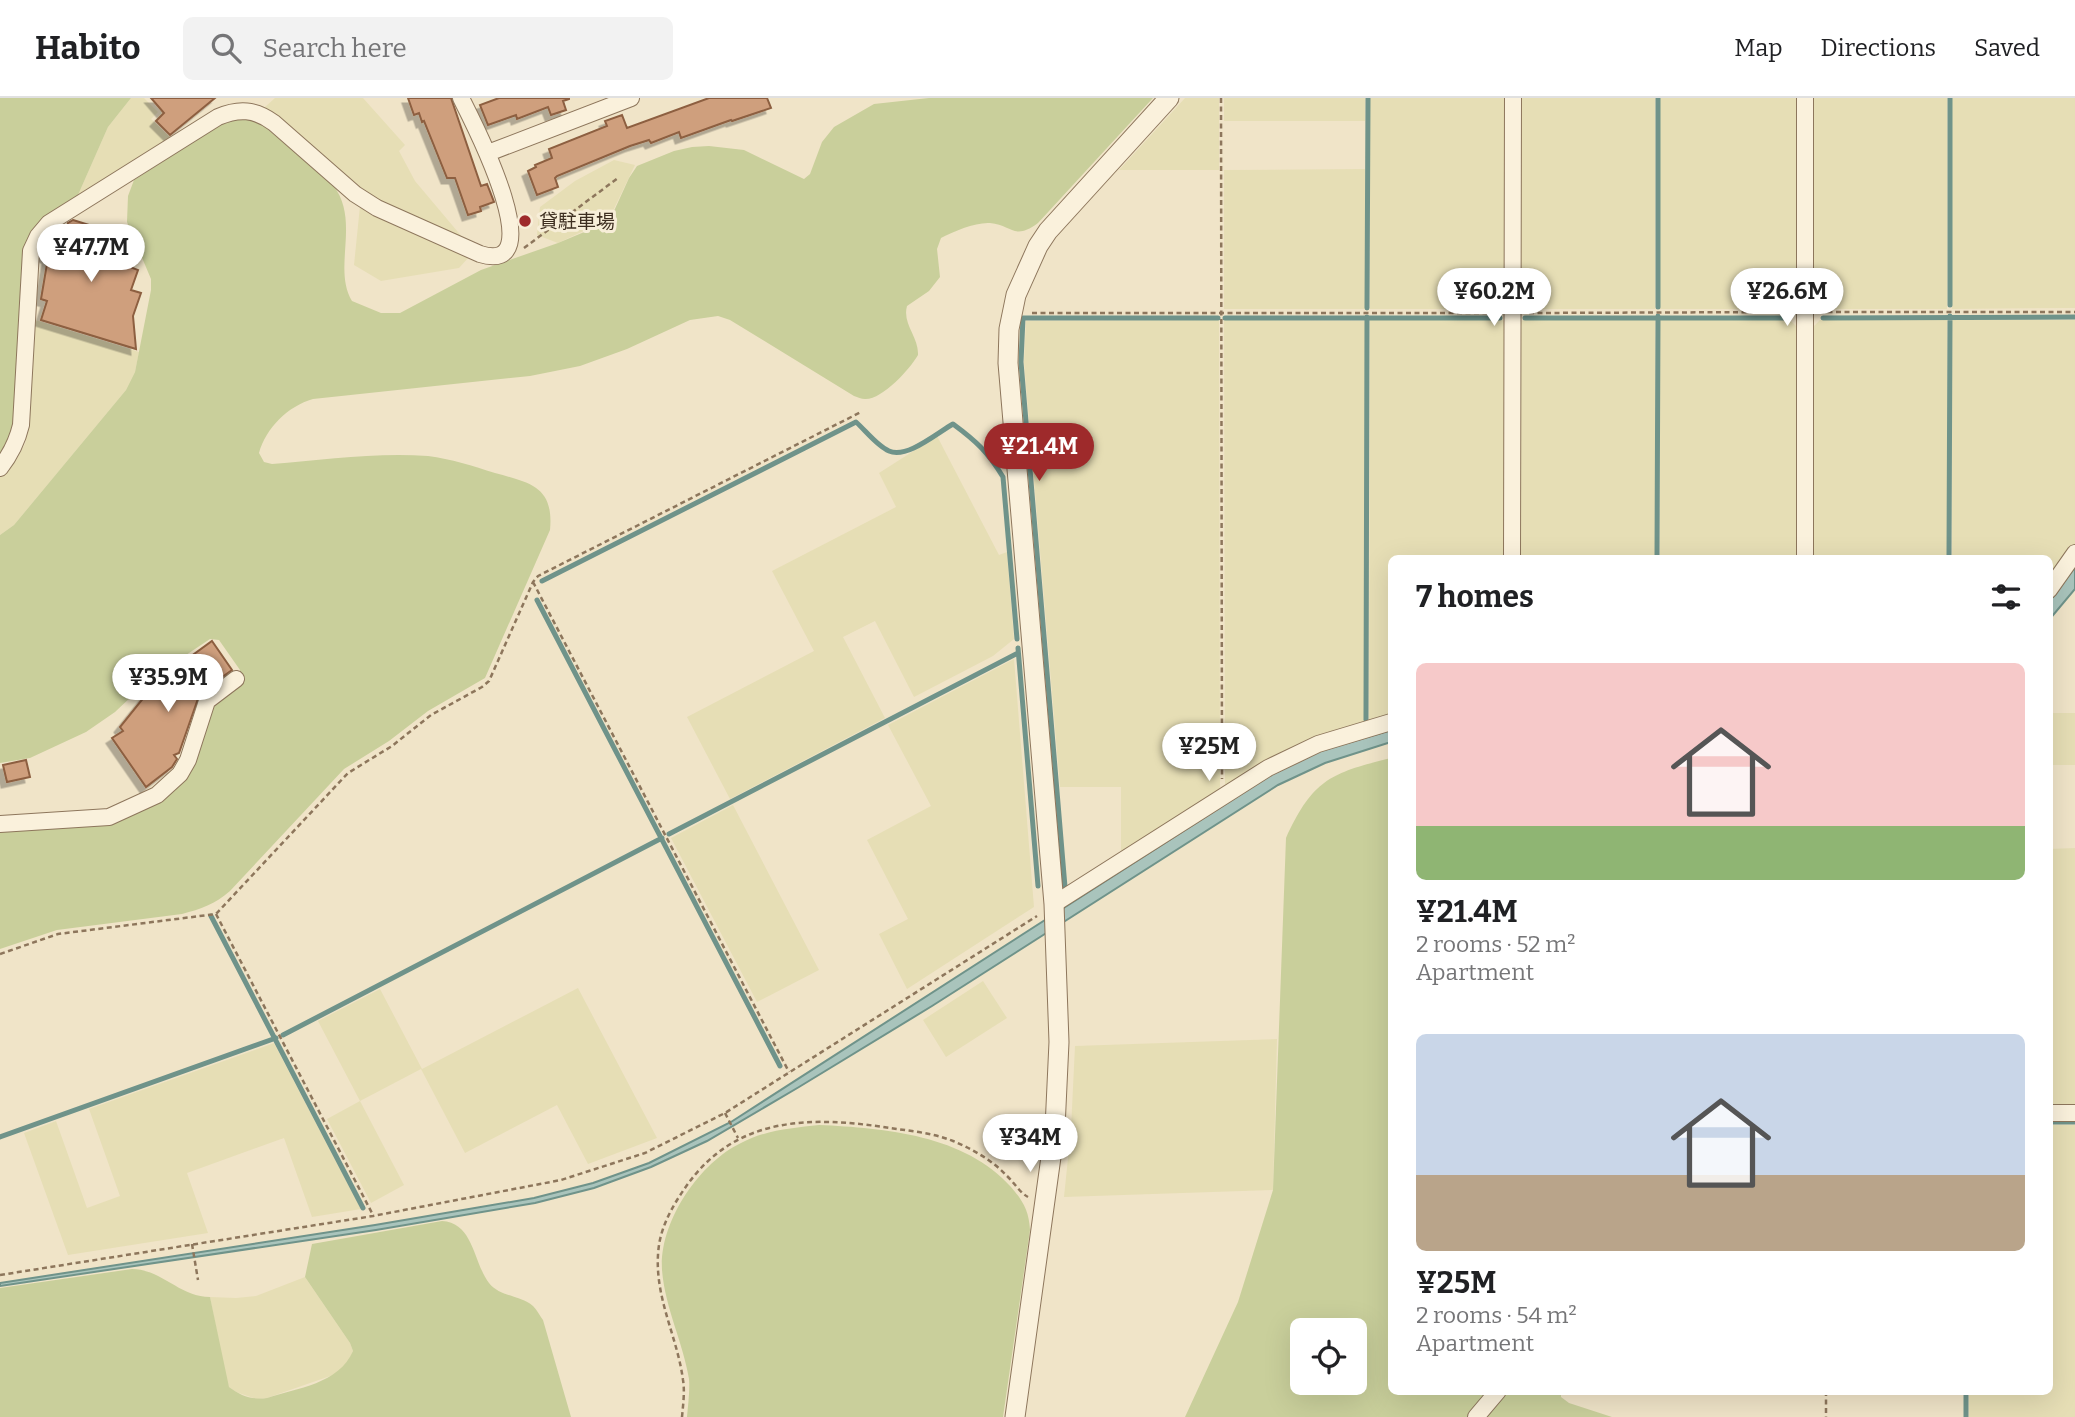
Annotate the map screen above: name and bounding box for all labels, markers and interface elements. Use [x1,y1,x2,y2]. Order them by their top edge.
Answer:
search box [183,17,673,80]
text: Habito [35,28,141,68]
icon: search [207,29,245,67]
text: Search here [263,33,407,64]
text: Map [1734,34,1783,62]
text: Directions [1821,34,1936,62]
text: Saved [1974,34,2040,62]
place label: 貸駐車場 [539,210,615,233]
marker: 貸駐車場 [517,213,533,229]
pin: ¥47.7M [34,225,148,284]
text: ¥47.7M [53,233,129,261]
pin: ¥60.2M [1437,268,1551,328]
pin: ¥26.6M [1730,268,1844,328]
text: ¥60.2M [1453,277,1535,305]
text: ¥26.6M [1746,277,1828,305]
pin: ¥21.4M [982,424,1096,483]
text: ¥21.4M [1000,432,1078,460]
icon: filters [1987,578,2025,616]
text: 7 homes [1416,579,1534,615]
pin: ¥35.9M [111,654,225,714]
text: ¥35.9M [128,663,208,691]
icon: home [1658,709,1784,835]
pin: ¥25M [1168,724,1250,783]
text: ¥25M [1178,732,1240,760]
text: ¥21.4M [1416,894,1518,930]
text: 2 rooms · 52 m² [1416,930,1575,958]
text: Apartment [1416,958,1534,986]
icon: home [1658,1080,1784,1206]
pin: ¥34M [989,1114,1071,1174]
text: ¥34M [999,1123,1061,1151]
text: ¥25M [1416,1265,1496,1301]
text: 2 rooms · 54 m² [1416,1301,1577,1329]
map controls [1290,1318,1367,1395]
button: locate [1290,1318,1367,1395]
text: Apartment [1416,1329,1534,1357]

